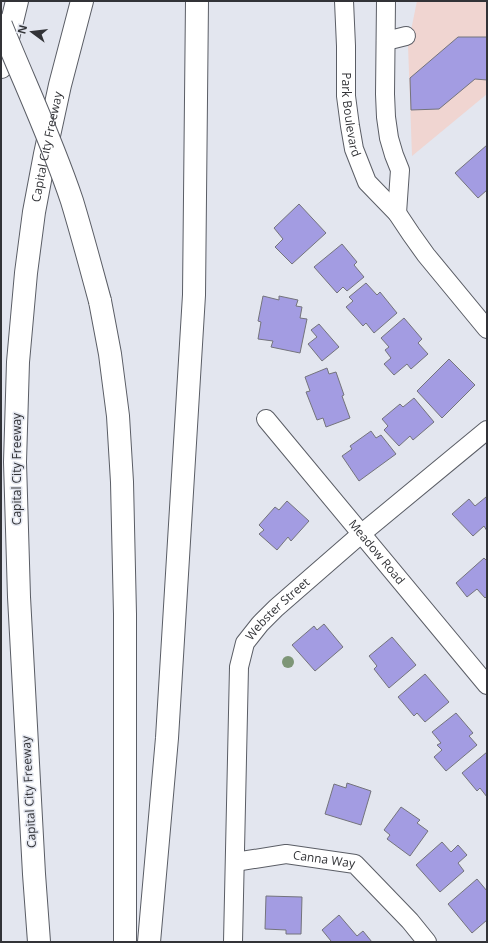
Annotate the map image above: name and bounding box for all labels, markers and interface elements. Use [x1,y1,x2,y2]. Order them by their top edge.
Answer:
north arrow [12,12,52,52]
text: N [13,23,30,36]
street label: Park Boulevard [338,72,365,159]
street label: Capital City Freeway [27,89,67,203]
street label: Capital City Freeway [8,412,25,525]
street label: Meadow Road [345,516,409,588]
street label: Webster Street [241,574,313,644]
street label: Capital City Freeway [17,735,40,849]
street label: Canna Way [292,846,357,872]

